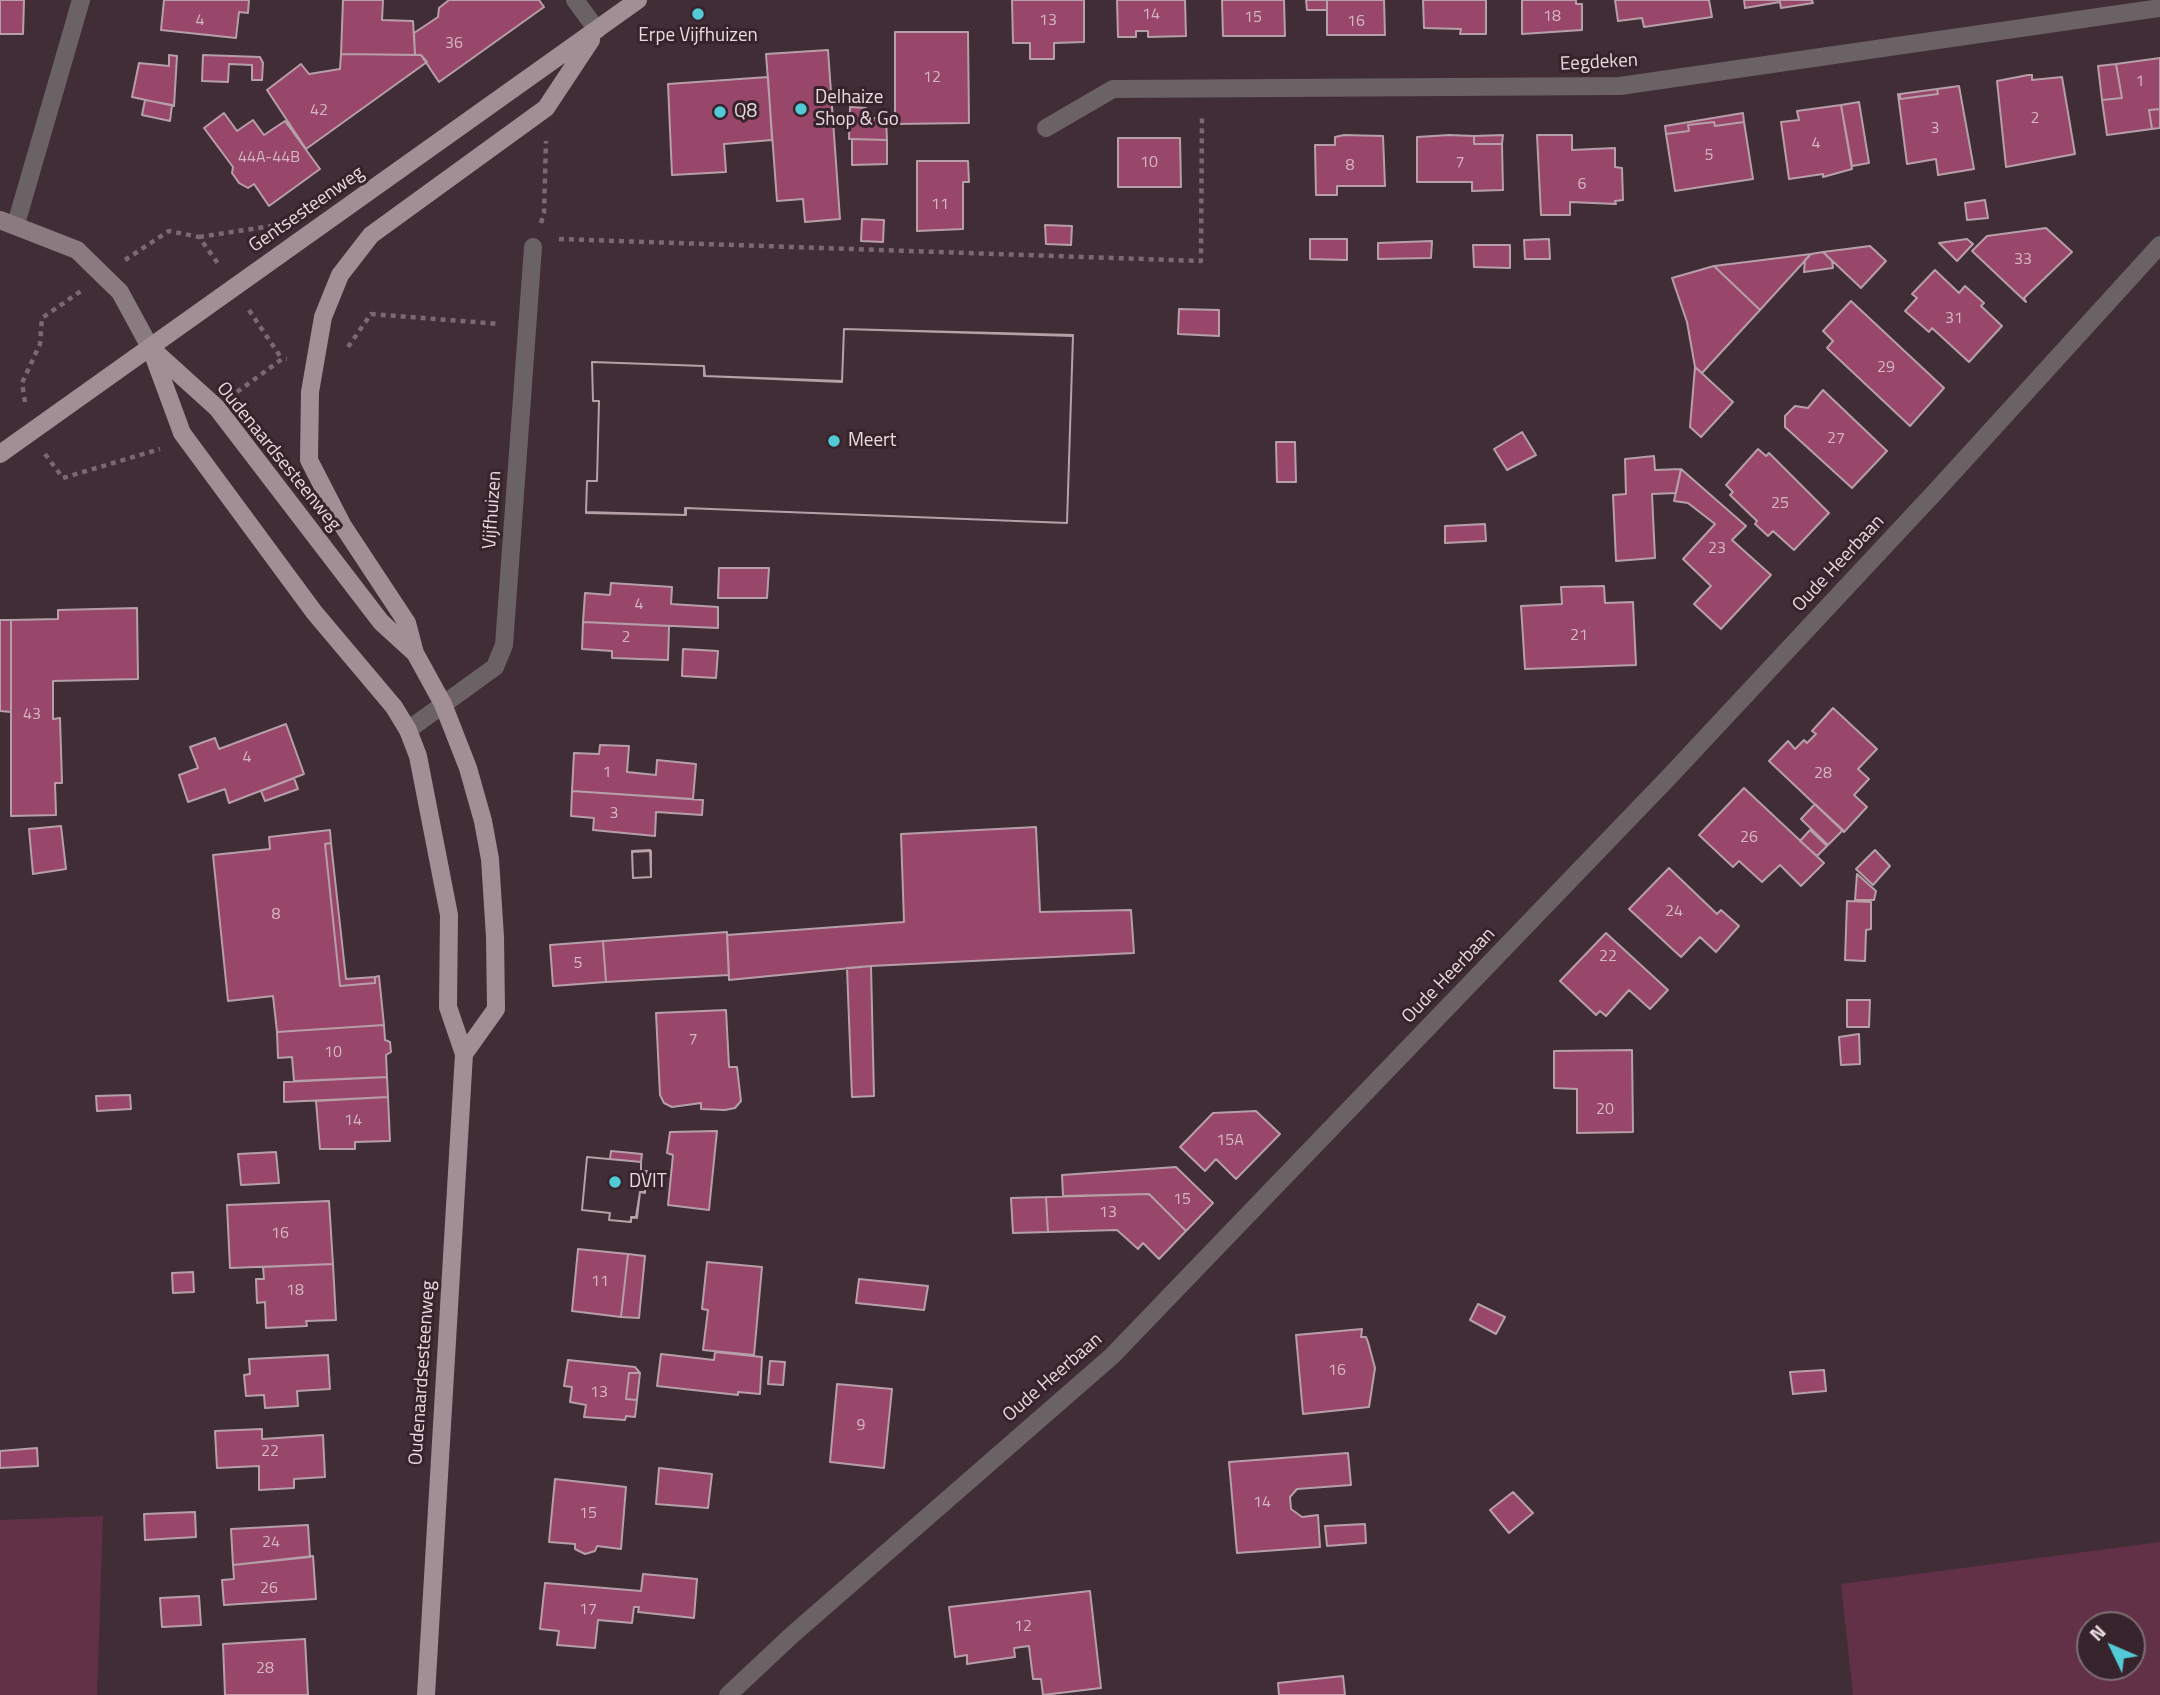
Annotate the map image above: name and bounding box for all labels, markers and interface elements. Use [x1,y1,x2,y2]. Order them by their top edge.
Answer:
house number: 14 [1142,5,1160,25]
marker: Erpe Vijfhuizen [690,6,706,22]
house number: 18 [1543,7,1561,27]
house number: 15 [1244,8,1262,28]
house number: 4 [196,11,204,31]
house number: 13 [1039,11,1057,31]
house number: 16 [1347,12,1365,32]
place label: Erpe Vijfhuizen [638,25,758,47]
house number: 36 [445,34,463,54]
street label: Eegdeken [1559,50,1639,76]
house number: 12 [923,68,941,88]
house number: 1 [2136,72,2144,92]
place label: Delhaize Shop & Go [815,87,899,131]
house number: 42 [310,101,328,121]
place label: Q8 [734,101,757,123]
marker: Delhaize Shop & Go [793,101,809,117]
marker: Q8 [712,104,728,120]
house number: 2 [2031,109,2039,129]
house number: 3 [1931,119,1939,139]
house number: 4 [1812,134,1820,154]
house number: 5 [1705,146,1713,166]
house number: 44A-44B [238,148,300,168]
house number: 10 [1140,153,1158,173]
house number: 7 [1456,153,1464,173]
house number: 8 [1346,156,1354,176]
street label: Gentsesteenweg [245,162,369,258]
house number: 6 [1578,175,1586,195]
house number: 11 [931,195,949,215]
house number: 33 [2014,250,2032,270]
house number: 31 [1945,309,1963,329]
house number: 29 [1877,358,1895,378]
street label: Oudenaardsesteenweg [211,378,345,536]
house number: 27 [1827,429,1845,449]
place label: Meert [848,430,896,452]
marker: Meert [826,433,842,449]
street label: Vijfhuizen [479,470,507,550]
house number: 25 [1771,494,1789,514]
street label: Oude Heerbaan [1788,511,1890,617]
house number: 23 [1708,539,1726,559]
house number: 4 [635,595,643,615]
house number: 21 [1570,626,1588,646]
house number: 2 [622,628,630,648]
house number: 43 [23,705,41,725]
house number: 4 [243,748,251,768]
house number: 1 [603,763,611,783]
house number: 28 [1814,764,1832,784]
house number: 3 [610,804,618,824]
house number: 26 [1740,828,1758,848]
house number: 24 [1665,902,1683,922]
house number: 8 [272,905,280,925]
street label: Oude Heerbaan [1398,923,1500,1029]
house number: 22 [1599,947,1617,967]
house number: 5 [574,954,582,974]
house number: 7 [689,1030,697,1050]
house number: 10 [324,1043,342,1063]
house number: 20 [1596,1100,1614,1120]
house number: 14 [344,1111,362,1131]
house number: 15A [1216,1131,1244,1151]
place label: DVIT [629,1171,667,1193]
marker: DVIT [607,1174,623,1190]
house number: 15 [1173,1190,1191,1210]
house number: 13 [1099,1203,1117,1223]
house number: 16 [271,1224,289,1244]
house number: 11 [591,1272,609,1292]
street label: Oudenaardsesteenweg [405,1280,441,1466]
house number: 18 [286,1281,304,1301]
street label: Oude Heerbaan [999,1329,1107,1427]
house number: 16 [1328,1361,1346,1381]
house number: 13 [590,1383,608,1403]
house number: 9 [857,1416,865,1436]
house number: 22 [261,1442,279,1462]
house number: 14 [1253,1493,1271,1513]
house number: 15 [579,1504,597,1524]
house number: 24 [262,1533,280,1553]
house number: 26 [260,1579,278,1599]
house number: 17 [579,1600,597,1620]
north arrow [2076,1611,2146,1681]
house number: 12 [1014,1617,1032,1637]
text: N [2082,1618,2112,1647]
house number: 28 [256,1659,274,1679]

